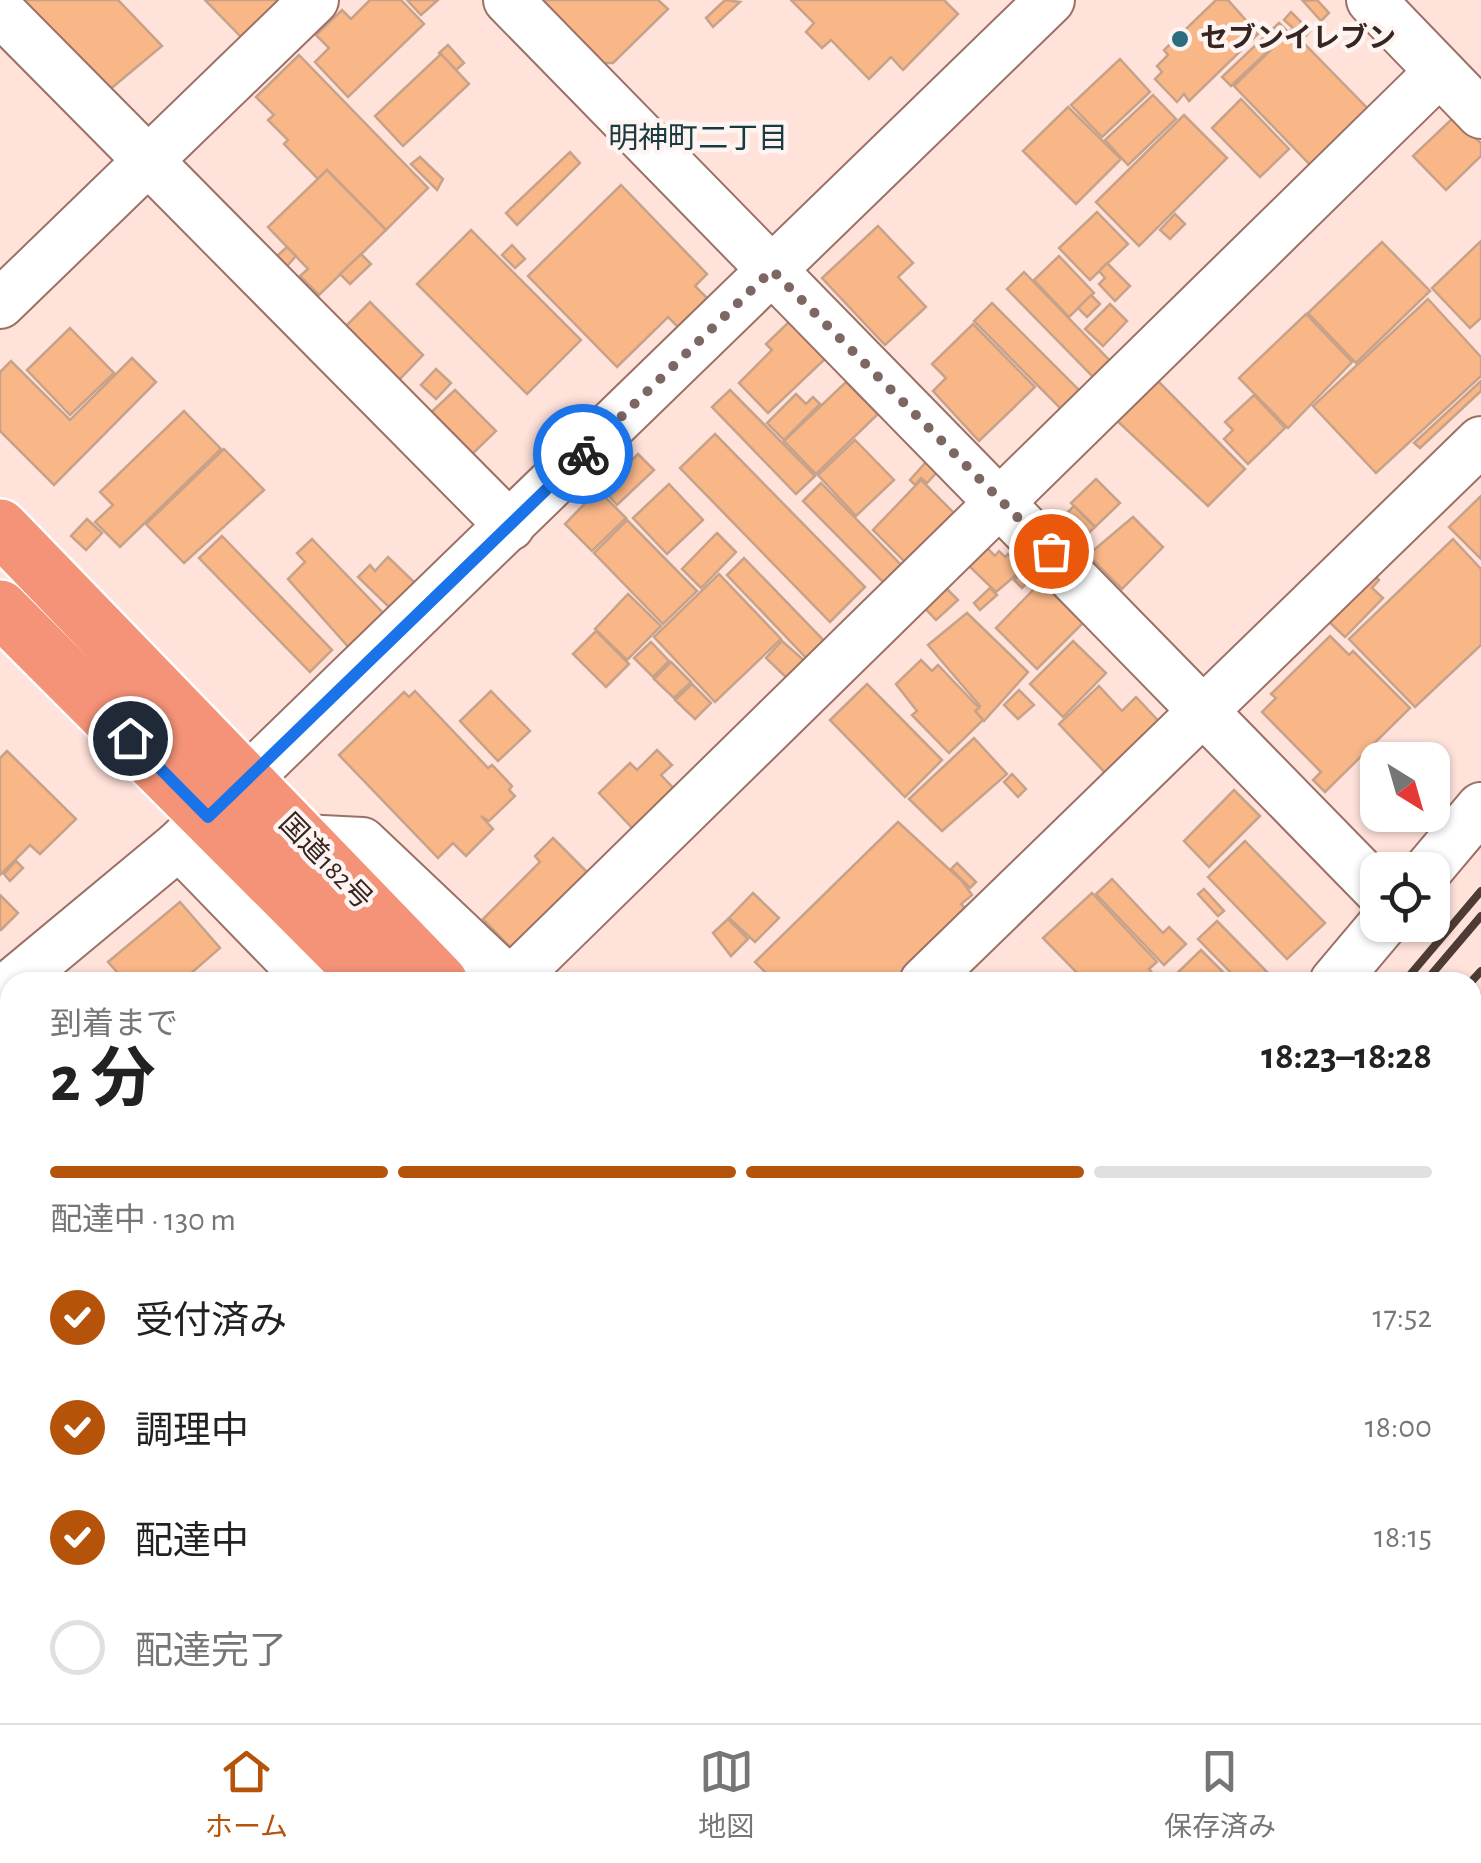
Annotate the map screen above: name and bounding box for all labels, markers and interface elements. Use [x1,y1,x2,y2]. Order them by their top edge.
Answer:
place label: セブンイレブン [1200,22,1396,53]
marker: セブンイレブン [1169,28,1191,50]
district label: 明神町二丁目 [608,122,788,154]
courier [533,404,633,504]
icon: bike [556,427,611,482]
pin [1009,509,1094,594]
icon: bag [1024,524,1079,579]
pin [88,696,173,781]
icon: home [103,711,158,766]
north arrow [1360,742,1450,832]
map controls [1360,742,1450,942]
street label: 国道182号 [273,808,378,915]
button: locate [1360,852,1450,942]
text: 到着まで [50,1008,178,1040]
text: 18:23–18:28 [1261,1038,1432,1076]
text: 2 分 [50,1048,155,1113]
text: 配達中 · 130 m [50,1204,236,1236]
icon: check [50,1290,105,1345]
text: 17:52 [1372,1301,1432,1333]
text: 受付済み [135,1303,287,1341]
icon: check [50,1400,105,1455]
text: 18:00 [1365,1411,1432,1443]
text: 調理中 [135,1413,249,1451]
icon: check [50,1510,105,1565]
text: 18:15 [1374,1521,1432,1553]
text: 配達中 [135,1523,249,1561]
text: 配達完了 [135,1633,287,1671]
tab: ホーム [205,1744,288,1845]
tab: 地図 [698,1744,754,1845]
tab: 保存済み [1164,1744,1276,1845]

